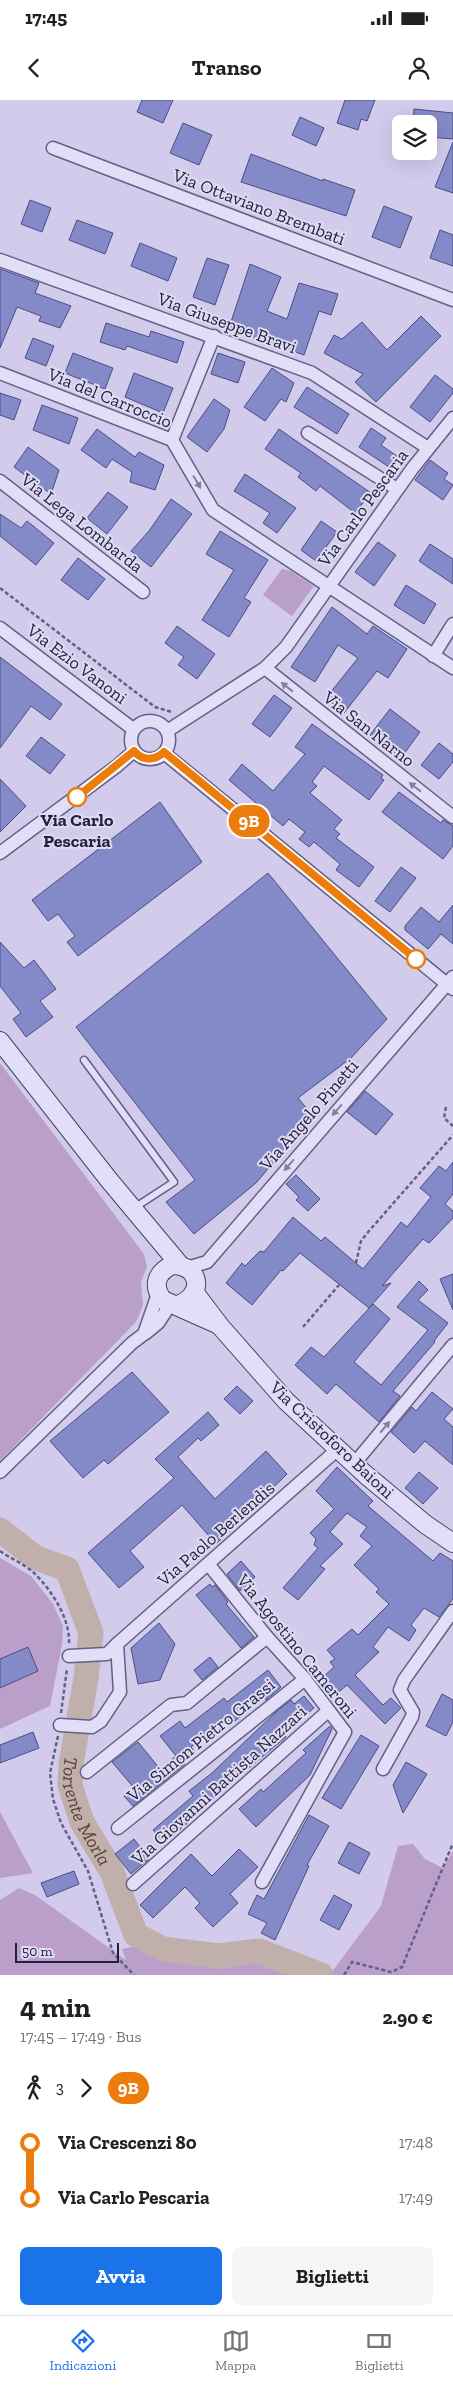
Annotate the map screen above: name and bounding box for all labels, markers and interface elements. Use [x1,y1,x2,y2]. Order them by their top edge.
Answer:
text: 17:45 [25,6,67,29]
icon: back [20,54,48,82]
text: Transo [192,54,261,81]
icon: person [405,54,433,82]
map controls [392,115,437,160]
button: layers [392,115,437,160]
street label: Via Ottaviano Brembati [169,164,348,250]
street label: Via Giuseppe Bravi [154,287,300,358]
street label: Via del Carroccio [44,363,175,433]
street label: Via Carlo Pescaria [312,445,413,572]
street label: Via Lega Lombarda [16,468,148,578]
one-way arrow [192,475,201,488]
street label: Via Ezio Vanoni [22,619,132,709]
one-way arrow [281,681,294,692]
street label: Via San Narno [318,686,419,772]
one-way arrow [409,781,422,792]
marker: Via Carlo Pescaria [67,787,87,807]
line badge: 9B [226,805,272,837]
place label: Via Carlo Pescaria [41,809,114,852]
text: 9B [239,810,259,832]
unlabelled marker [406,949,426,969]
street label: Via Angelo Pinetti [254,1055,363,1176]
one-way arrow [331,1103,342,1116]
one-way arrow [283,1159,294,1172]
street label: Via Cristoforo Baioni [264,1376,399,1503]
one-way arrow [379,1421,391,1433]
street label: Via Paolo Berlendis [152,1477,279,1592]
street label: Via Agostino Cameroni [232,1569,362,1722]
street label: Via Simon Pietro Grassi [122,1674,279,1807]
street label: Via Giovanni Battista Nazzari [126,1701,311,1870]
water label: Torrente Morla [58,1755,116,1870]
scale bar [15,1940,119,1963]
text: 50 m [22,1943,53,1960]
text: 4 min [20,1991,91,2024]
text: 2.90 € [383,2006,433,2029]
text: 17:45 – 17:49 · Bus [20,2027,142,2046]
icon: walk [20,2074,48,2102]
icon: forward [72,2074,100,2102]
text: 9B [118,2077,139,2099]
text: 3 [56,2078,64,2097]
text: Via Crescenzi 80 [58,2131,197,2154]
text: 17:48 [399,2133,433,2152]
text: Via Carlo Pescaria [58,2186,210,2209]
text: 17:49 [399,2188,433,2207]
button: Avvia [20,2247,222,2305]
button: Biglietti [232,2247,433,2305]
tab: Indicazioni [49,2327,116,2374]
tab: Mappa [215,2327,256,2374]
tab: Biglietti [355,2327,404,2374]

